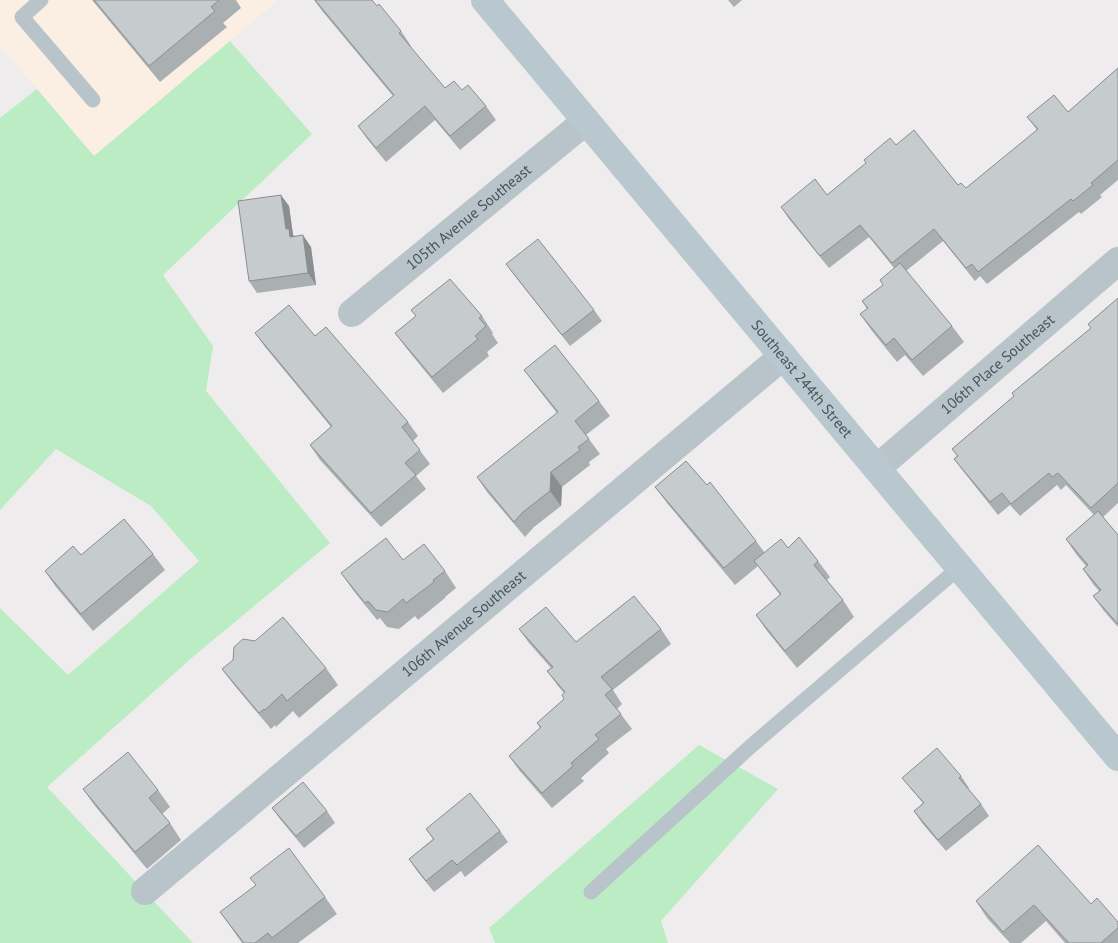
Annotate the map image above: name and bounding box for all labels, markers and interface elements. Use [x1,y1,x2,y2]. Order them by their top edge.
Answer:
street label: 105th Avenue Southeast [402,160,535,274]
street label: 106th Place Southeast [936,310,1058,418]
street label: Southeast 244th Street [747,316,857,442]
street label: 106th Avenue Southeast [397,566,529,681]

